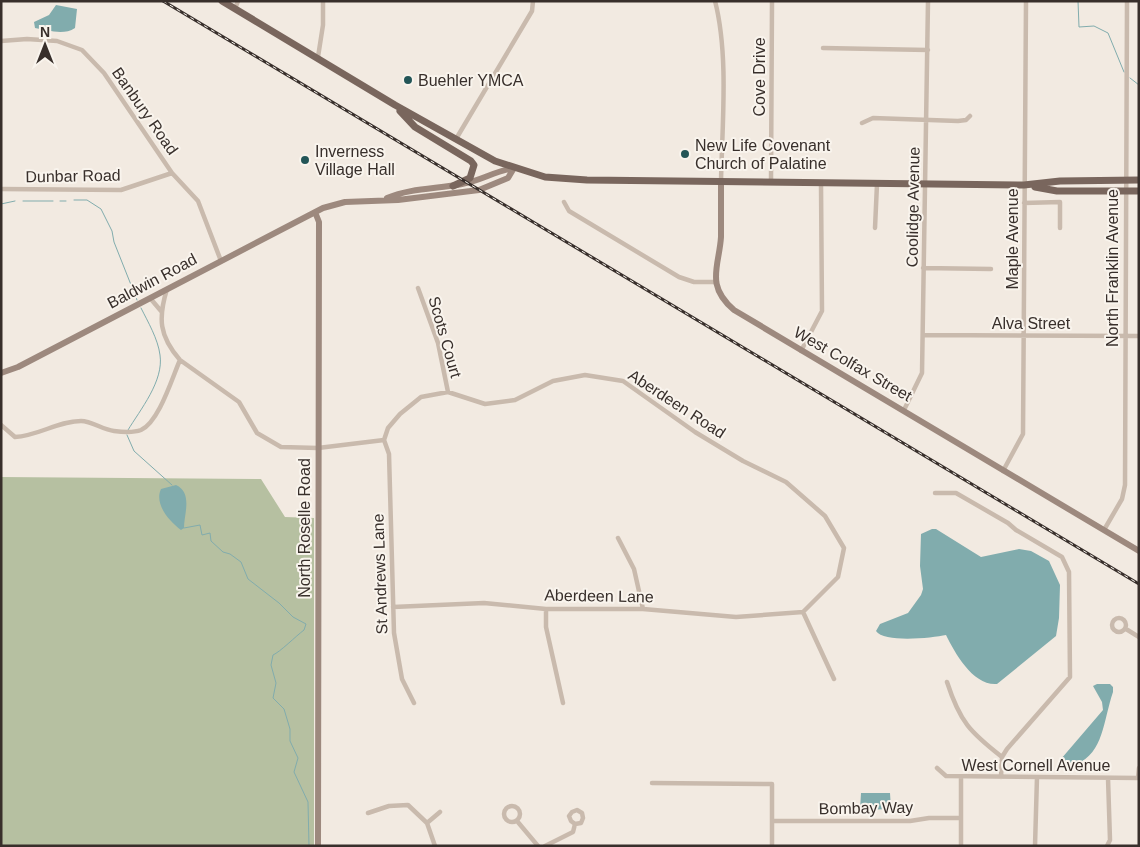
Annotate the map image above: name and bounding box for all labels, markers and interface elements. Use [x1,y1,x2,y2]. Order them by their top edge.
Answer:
north arrow [20,20,70,70]
text: N [40,24,50,40]
street label: Cove Drive [751,37,768,117]
street label: Banbury Road [109,64,181,158]
place label: Buehler YMCA [418,72,524,89]
marker: Buehler YMCA [402,74,414,86]
place label: New Life Covenant Church of Palatine [695,137,831,172]
place label: Inverness Village Hall [315,143,395,178]
street label: Coolidge Avenue [903,146,923,267]
marker: New Life Covenant Church of Palatine [679,148,691,160]
marker: Inverness Village Hall [299,154,311,166]
street label: Dunbar Road [25,167,121,185]
street label: Maple Avenue [1004,188,1021,290]
street label: North Franklin Avenue [1104,189,1121,347]
street label: Baldwin Road [104,250,200,312]
street label: Scots Court [425,294,465,380]
street label: Alva Street [992,315,1071,332]
street label: West Colfax Street [791,323,915,405]
street label: Aberdeen Road [625,366,729,442]
street label: North Roselle Road [296,458,313,598]
street label: St Andrews Lane [369,513,391,635]
street label: Aberdeen Lane [544,587,654,605]
street label: West Cornell Avenue [962,757,1111,774]
street label: Bombay Way [819,799,913,817]

